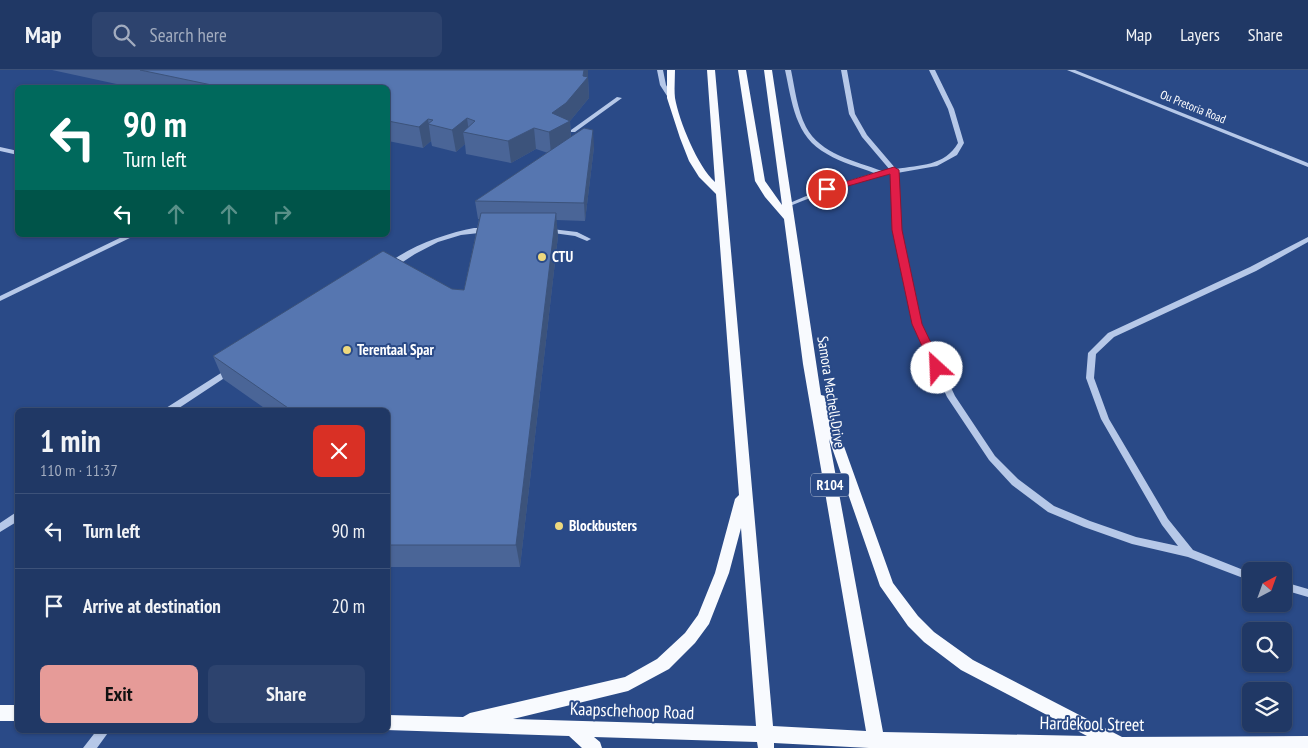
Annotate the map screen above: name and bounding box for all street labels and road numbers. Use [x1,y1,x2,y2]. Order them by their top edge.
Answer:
street label: Ou Pretoria Road [1158,87,1228,127]
street label: Samora Machell Drive [813,335,850,449]
road number: R104 [811,474,849,496]
street label: Kaapschehoop Road [569,697,695,724]
street label: Hardekool Street [1039,711,1145,736]

